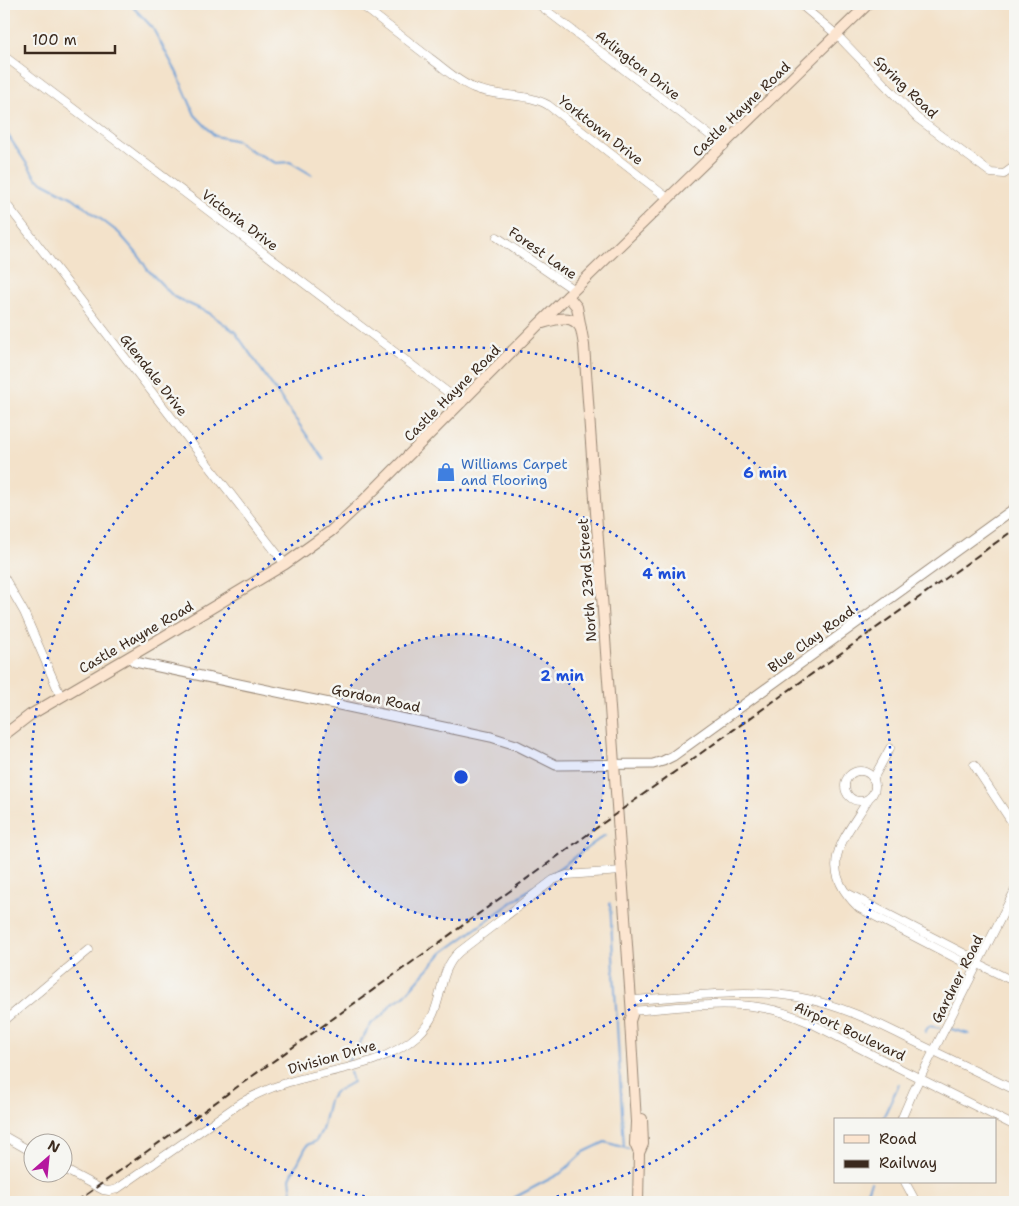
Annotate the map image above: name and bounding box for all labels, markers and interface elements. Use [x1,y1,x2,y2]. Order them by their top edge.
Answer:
scale bar [25,22,115,54]
street label: Arlington Drive [592,26,684,104]
text: 100 m [32,30,77,50]
street label: Spring Road [870,52,942,122]
street label: Castle Hayne Road [688,57,794,160]
street label: Yorktown Drive [555,91,647,169]
street label: Victoria Drive [198,185,282,255]
street label: Forest Lane [505,223,581,283]
street label: Glendale Drive [116,330,192,420]
street label: Castle Hayne Road [400,341,504,445]
place label: Williams Carpet and Flooring [461,455,568,489]
shop icon: Williams Carpet and Flooring [435,461,457,483]
text: 6 min [743,463,787,483]
street label: North 23rd Street [574,518,600,642]
text: 4 min [642,564,686,584]
street label: Castle Hayne Road [75,597,197,677]
street label: Blue Clay Road [764,602,858,676]
text: 2 min [540,666,584,686]
street label: Gordon Road [330,680,422,716]
centre of rings [452,768,470,786]
street label: Gardner Road [927,932,987,1026]
street label: Airport Boulevard [792,997,909,1065]
street label: Division Drive [286,1036,378,1078]
legend [834,1118,996,1184]
text: Road [879,1129,917,1149]
north arrow [22,1134,72,1184]
text: N [45,1136,63,1157]
text: Railway [879,1153,937,1173]

